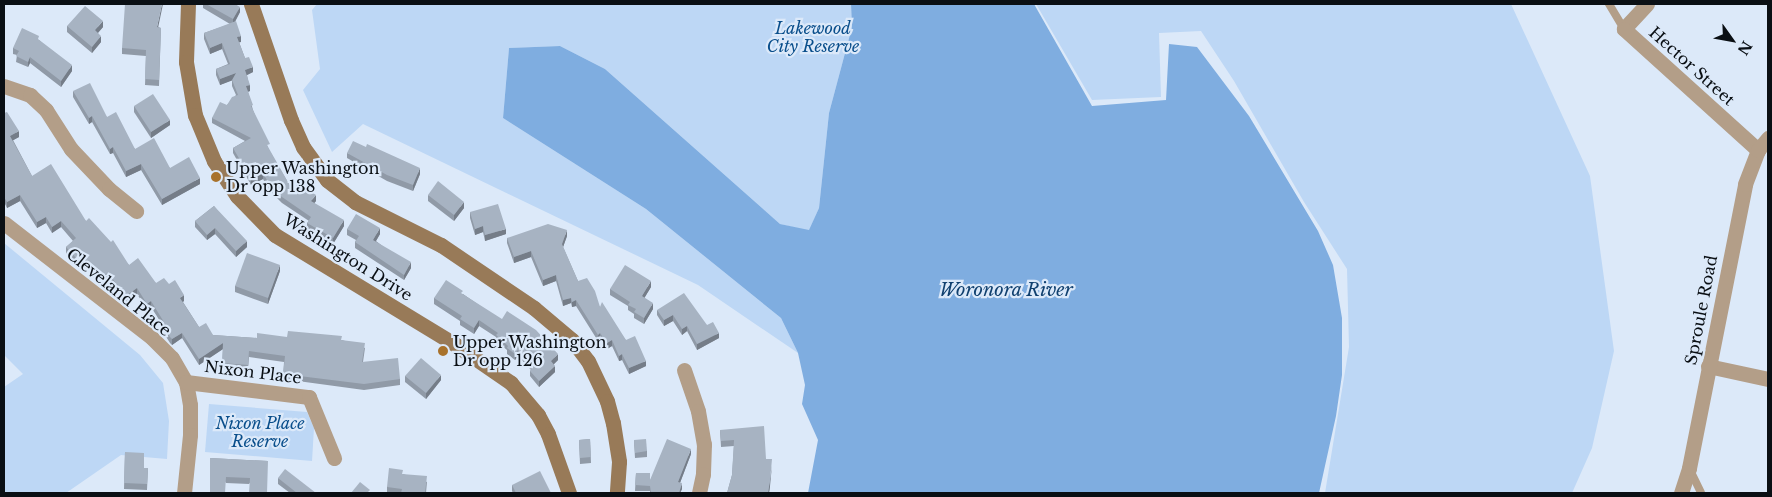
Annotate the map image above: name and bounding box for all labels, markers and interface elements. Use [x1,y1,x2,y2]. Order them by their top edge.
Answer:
north arrow [1707,15,1757,65]
park label: Lakewood City Reserve [767,18,859,56]
street label: Hector Street [1645,22,1739,110]
text: N [1734,38,1756,58]
place label: Upper Washington Dr opp 138 [226,158,381,196]
marker: Upper Washington Dr opp 138 [210,171,222,183]
street label: Washington Drive [280,210,416,304]
street label: Cleveland Place [63,244,175,340]
street label: Sproule Road [1681,254,1721,366]
water label: Woronora River [939,279,1073,301]
place label: Upper Washington Dr opp 126 [453,332,608,370]
marker: Upper Washington Dr opp 126 [437,345,449,357]
street label: Nixon Place [203,357,303,387]
park label: Nixon Place Reserve [215,413,305,451]

